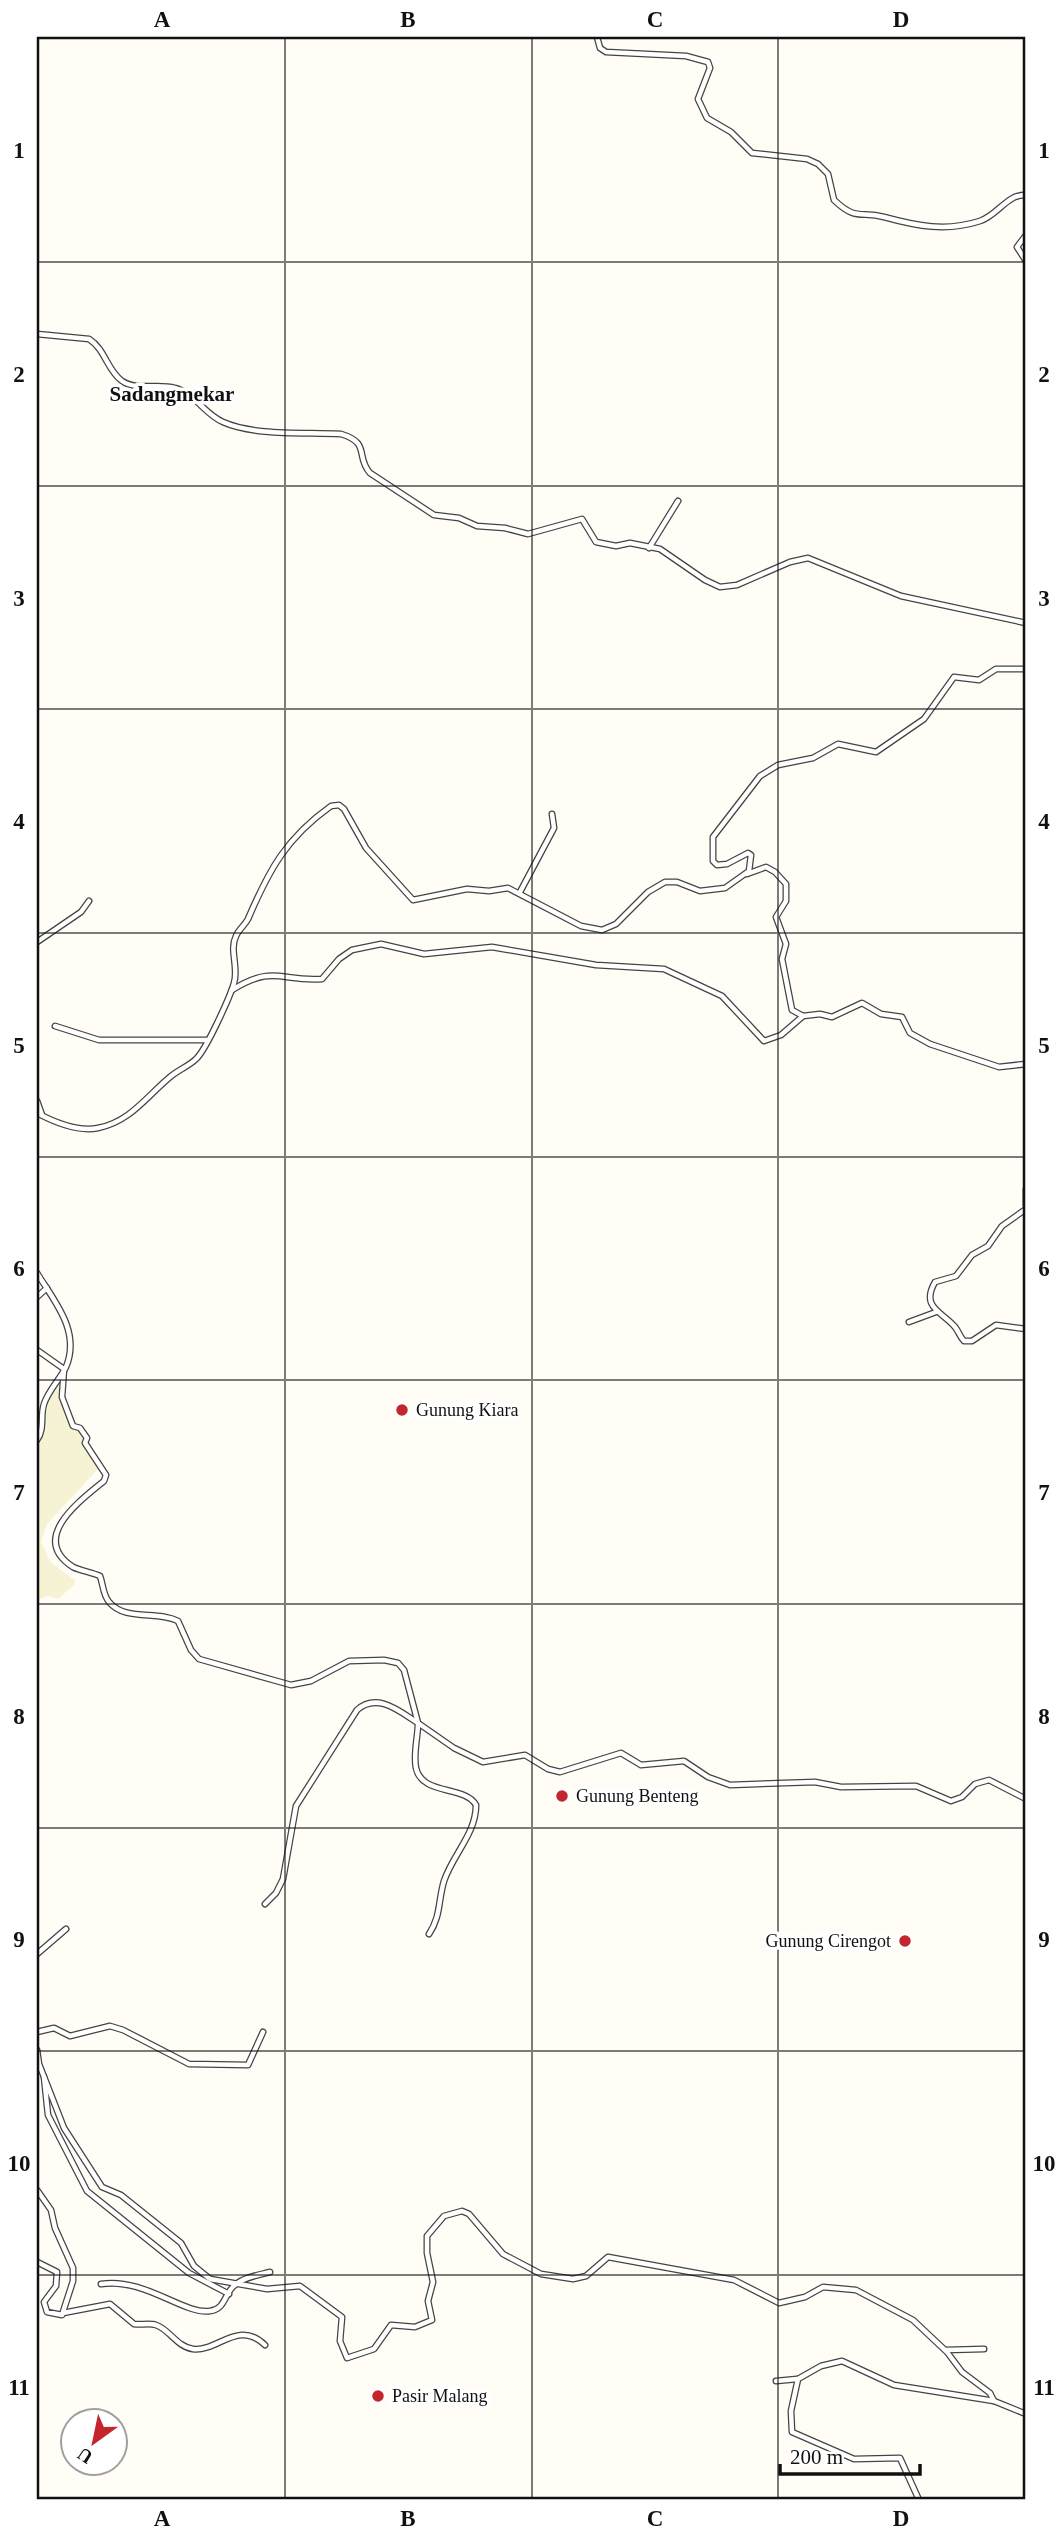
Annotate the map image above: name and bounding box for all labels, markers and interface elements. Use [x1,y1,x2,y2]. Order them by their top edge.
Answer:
text: A [154,7,171,32]
text: B [400,7,416,32]
text: C [647,7,663,32]
text: D [893,7,909,32]
text: 1 [13,138,25,163]
text: 1 [1038,138,1050,163]
text: 2 [13,362,25,387]
text: 2 [1038,362,1050,387]
district label: Sadangmekar [110,382,234,406]
text: 3 [13,586,25,611]
text: 3 [1038,586,1050,611]
text: 4 [13,809,25,834]
text: 4 [1038,809,1050,834]
text: 5 [13,1033,25,1058]
text: 5 [1038,1033,1050,1058]
text: 6 [13,1256,25,1281]
text: 6 [1038,1256,1050,1281]
place label: Gunung Kiara [416,1400,518,1420]
marker: Gunung Kiara [394,1402,410,1418]
text: 7 [13,1480,25,1505]
text: 7 [1038,1480,1050,1505]
text: 8 [13,1704,25,1729]
text: 8 [1038,1704,1050,1729]
place label: Gunung Benteng [576,1786,698,1806]
marker: Gunung Benteng [554,1788,570,1804]
text: 9 [13,1927,25,1952]
text: 9 [1038,1927,1050,1952]
place label: Gunung Cirengot [766,1931,891,1951]
marker: Gunung Cirengot [897,1933,913,1949]
text: 10 [8,2151,31,2176]
text: 10 [1033,2151,1056,2176]
text: 11 [8,2375,30,2400]
text: 11 [1033,2375,1055,2400]
place label: Pasir Malang [392,2386,487,2406]
marker: Pasir Malang [370,2388,386,2404]
north arrow [60,2408,130,2478]
scale bar [780,2432,920,2476]
text: U [73,2443,96,2468]
text: 200 m [790,2445,843,2469]
text: A [154,2506,171,2531]
text: B [400,2506,416,2531]
text: C [647,2506,663,2531]
text: D [893,2506,909,2531]

